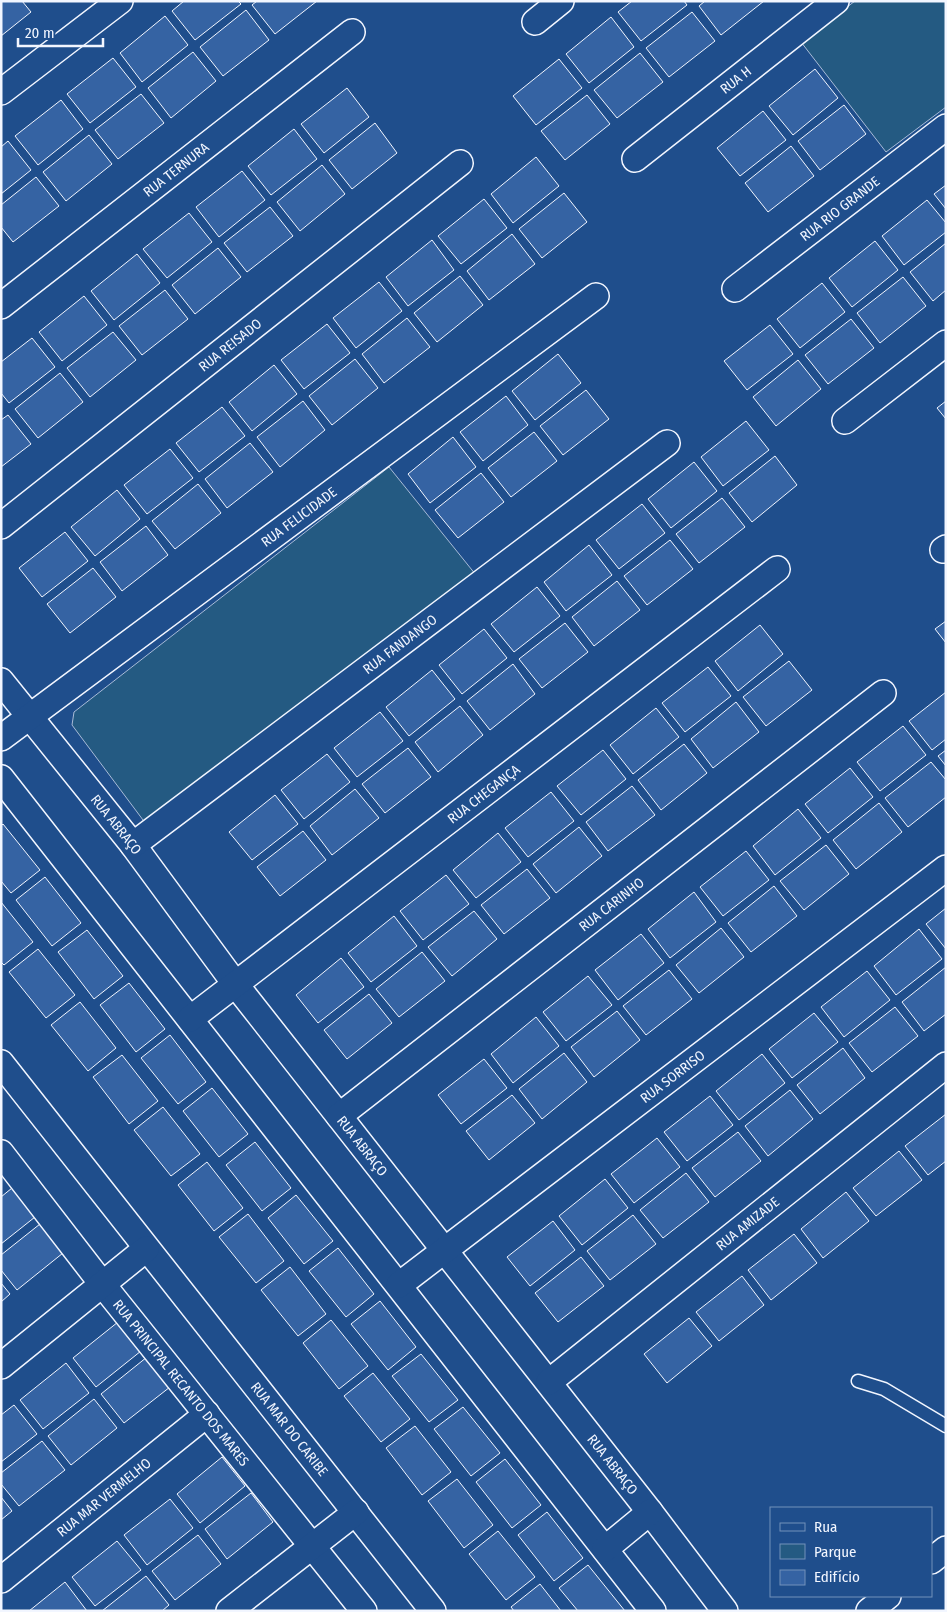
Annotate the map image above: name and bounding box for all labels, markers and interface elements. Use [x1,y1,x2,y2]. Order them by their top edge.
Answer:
scale bar [18,15,102,47]
text: 20 m [25,24,55,42]
street label: RUA H [717,62,755,97]
street label: RUA TERNURA [140,138,213,200]
street label: RUA RIO GRANDE [796,172,883,245]
street label: RUA REISADO [195,315,265,375]
street label: RUA FELICIDADE [258,483,340,550]
street label: RUA FANDANGO [359,611,440,677]
street label: RUA CHEGANÇA [444,760,524,827]
street label: RUA ABRAÇO [87,791,146,858]
street label: RUA CARINHO [575,873,647,935]
street label: RUA SORRISO [637,1046,708,1106]
street label: RUA ABRAÇO [334,1112,391,1180]
street label: RUA AMIZADE [712,1193,783,1254]
street label: RUA PRINCIPAL RECANTO DOS MARES [110,1296,253,1469]
street label: RUA MAR DO CARIBE [247,1379,332,1480]
street label: RUA ABRAÇO [584,1431,642,1498]
street label: RUA MAR VERMELHO [53,1454,154,1540]
legend [770,1507,932,1597]
text: Rua [814,1518,837,1536]
text: Parque [814,1543,857,1561]
text: Edifício [814,1568,860,1586]

